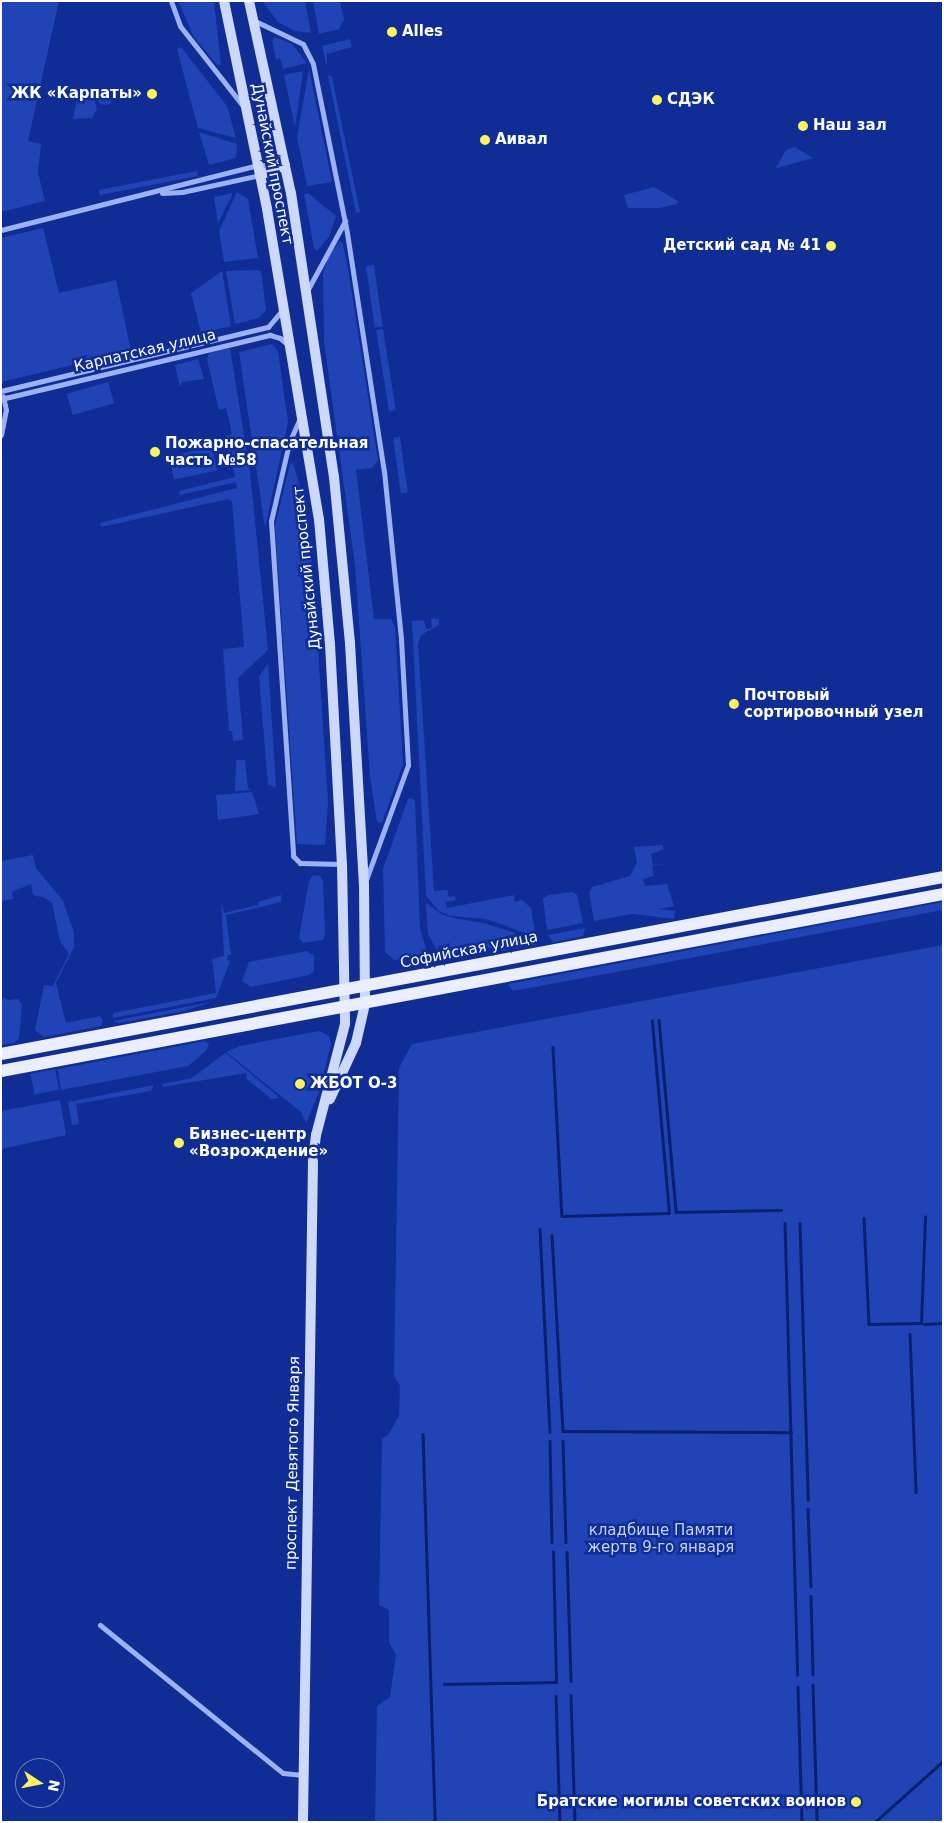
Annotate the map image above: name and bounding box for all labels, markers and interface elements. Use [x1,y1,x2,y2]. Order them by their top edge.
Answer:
place label: Alles [402,23,443,41]
marker: Alles [386,26,398,38]
street label: Дунайский проспект [247,82,297,246]
place label: ЖК «Карпаты» [11,85,142,103]
marker: ЖК «Карпаты» [146,88,158,100]
place label: СДЭК [667,91,715,109]
marker: СДЭК [651,94,663,106]
place label: Наш зал [813,117,887,135]
marker: Наш зал [797,120,809,132]
place label: Аивал [495,131,548,149]
marker: Аивал [479,134,491,146]
place label: Детский сад № 41 [663,237,821,255]
marker: Детский сад № 41 [825,240,837,252]
street label: Карпатская улица [72,326,218,376]
place label: Пожарно-спасательная часть №58 [165,434,368,469]
marker: Пожарно-спасательная часть №58 [149,446,161,458]
street label: Дунайский проспект [289,485,325,651]
place label: Почтовый сортировочный узел [744,686,924,721]
marker: Почтовый сортировочный узел [728,698,740,710]
street label: Софийская улица [399,928,539,972]
place label: ЖБОТ О-3 [310,1075,397,1093]
marker: ЖБОТ О-3 [294,1078,306,1090]
place label: Бизнес-центр «Возрождение» [189,1125,328,1160]
marker: Бизнес-центр «Возрождение» [173,1137,185,1149]
street label: проспект Девятого Января [282,1356,304,1570]
park label: кладбище Памяти жертв 9-го января [588,1521,734,1556]
north arrow [15,1758,65,1808]
text: N [45,1778,63,1793]
place label: Братские могилы советских воинов [537,1793,846,1811]
marker: Братские могилы советских воинов [850,1796,862,1808]

